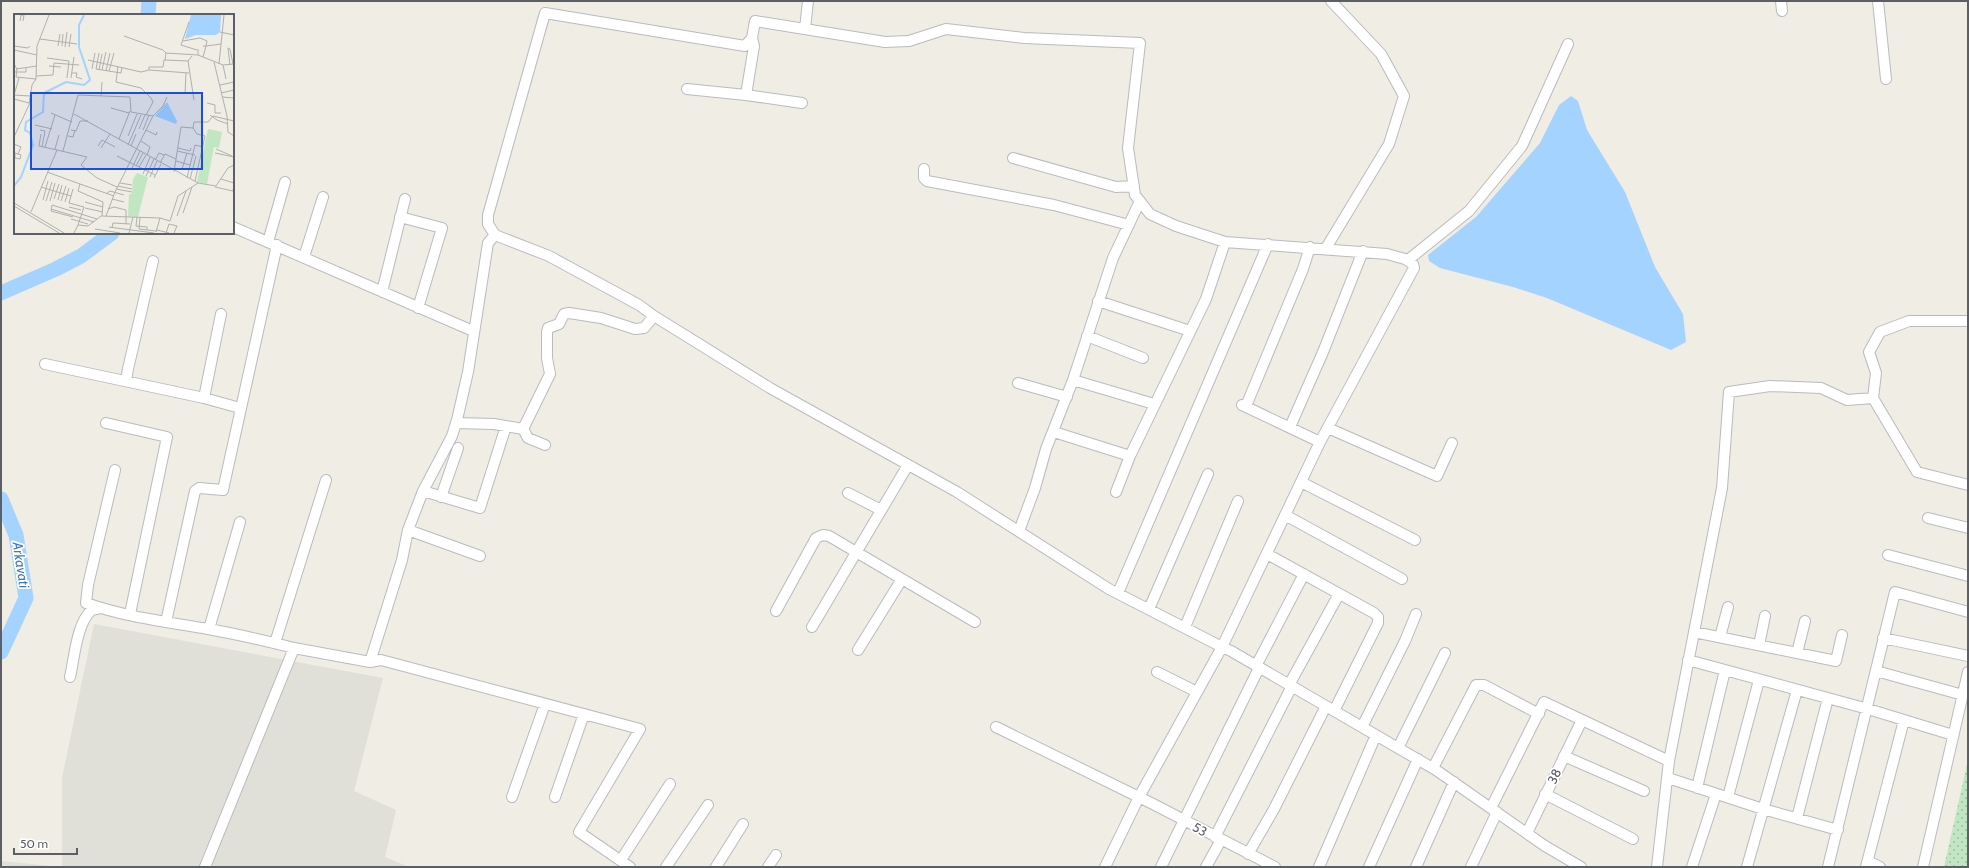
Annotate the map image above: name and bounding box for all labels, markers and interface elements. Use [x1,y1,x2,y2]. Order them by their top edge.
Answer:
inset map [14,14,234,234]
water label: Arkavati [8,540,34,590]
street label: 38 [1544,766,1565,786]
street label: 53 [1190,819,1210,839]
scale bar [14,830,77,856]
text: 50 m [20,836,48,851]

